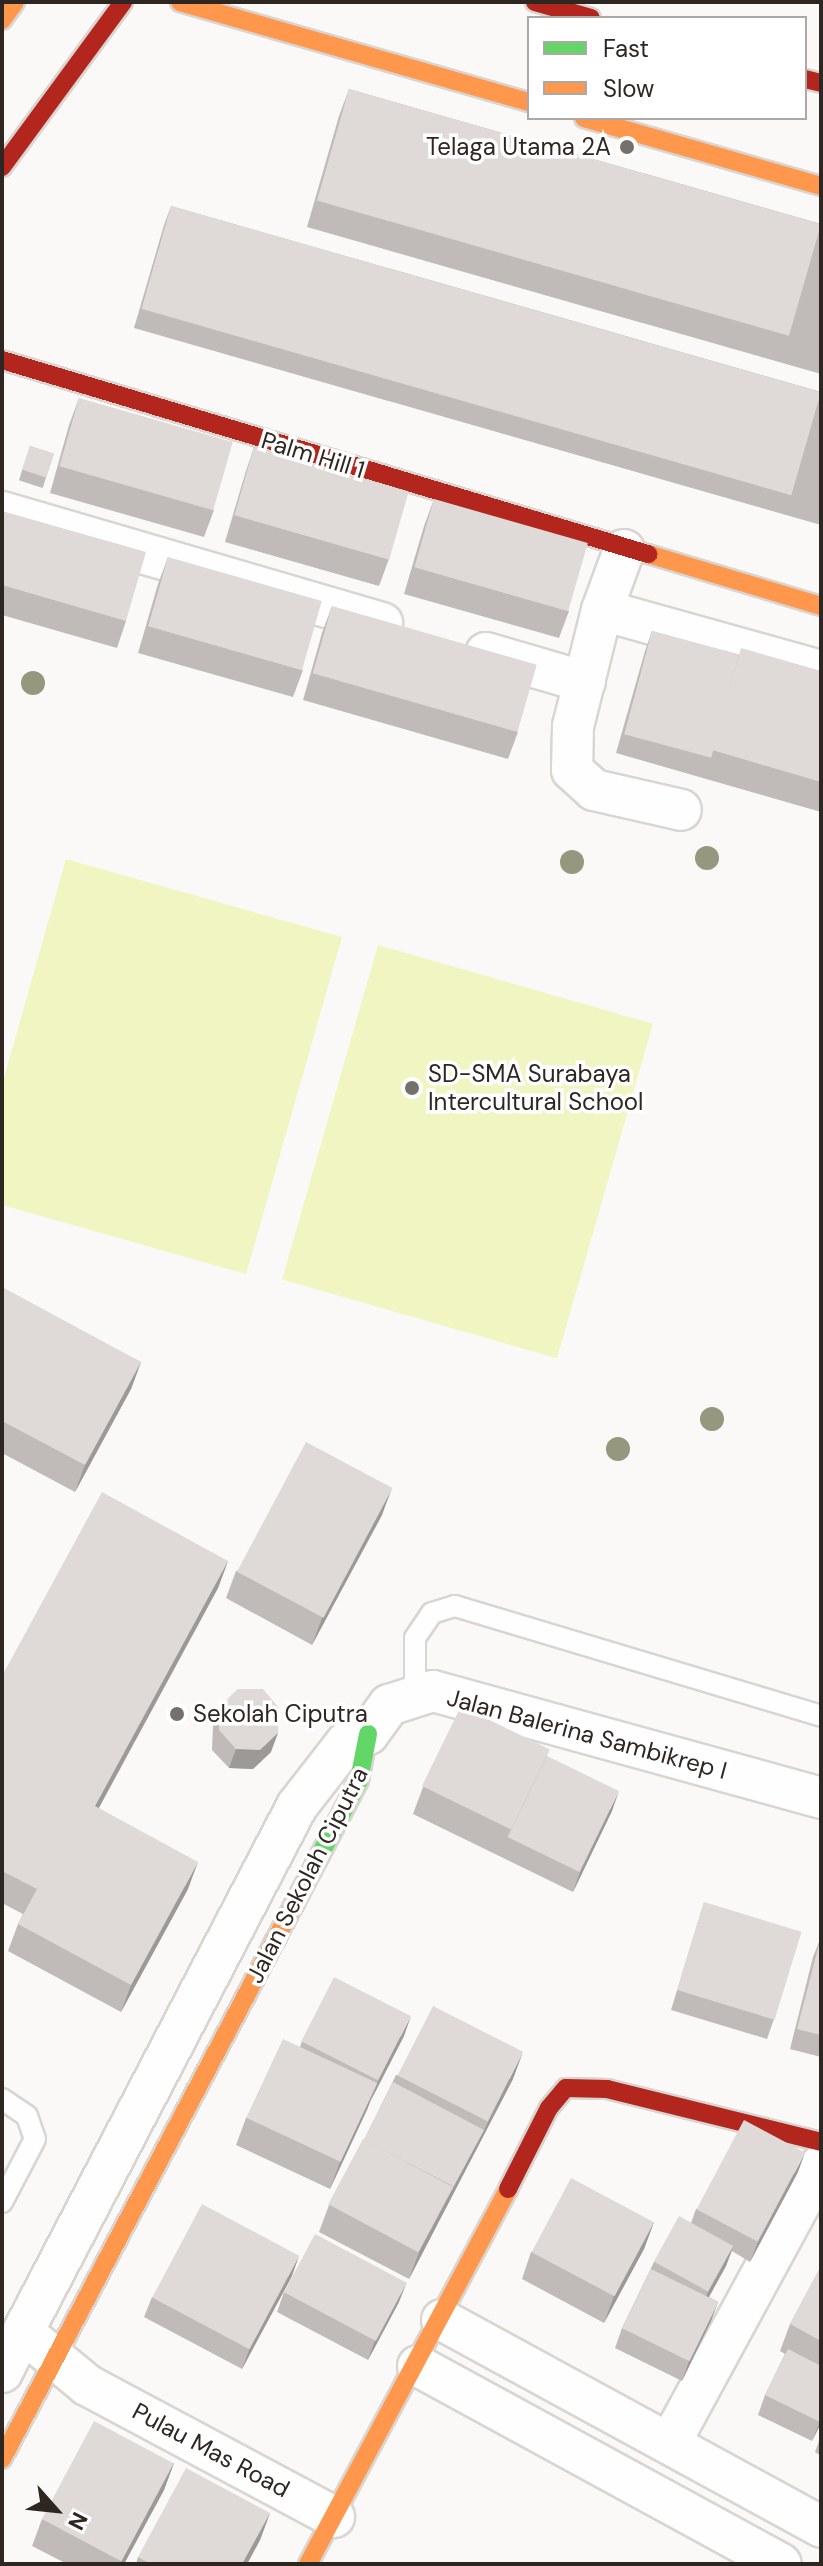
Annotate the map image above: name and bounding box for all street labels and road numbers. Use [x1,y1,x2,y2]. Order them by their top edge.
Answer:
street label: Palm Hill 1 [258,426,368,484]
street label: Jalan Balerina Sambikrep I [444,1683,730,1785]
street label: Jalan Sekolah Ciputra [240,1762,374,1988]
street label: Pulau Mas Road [128,2396,294,2504]

